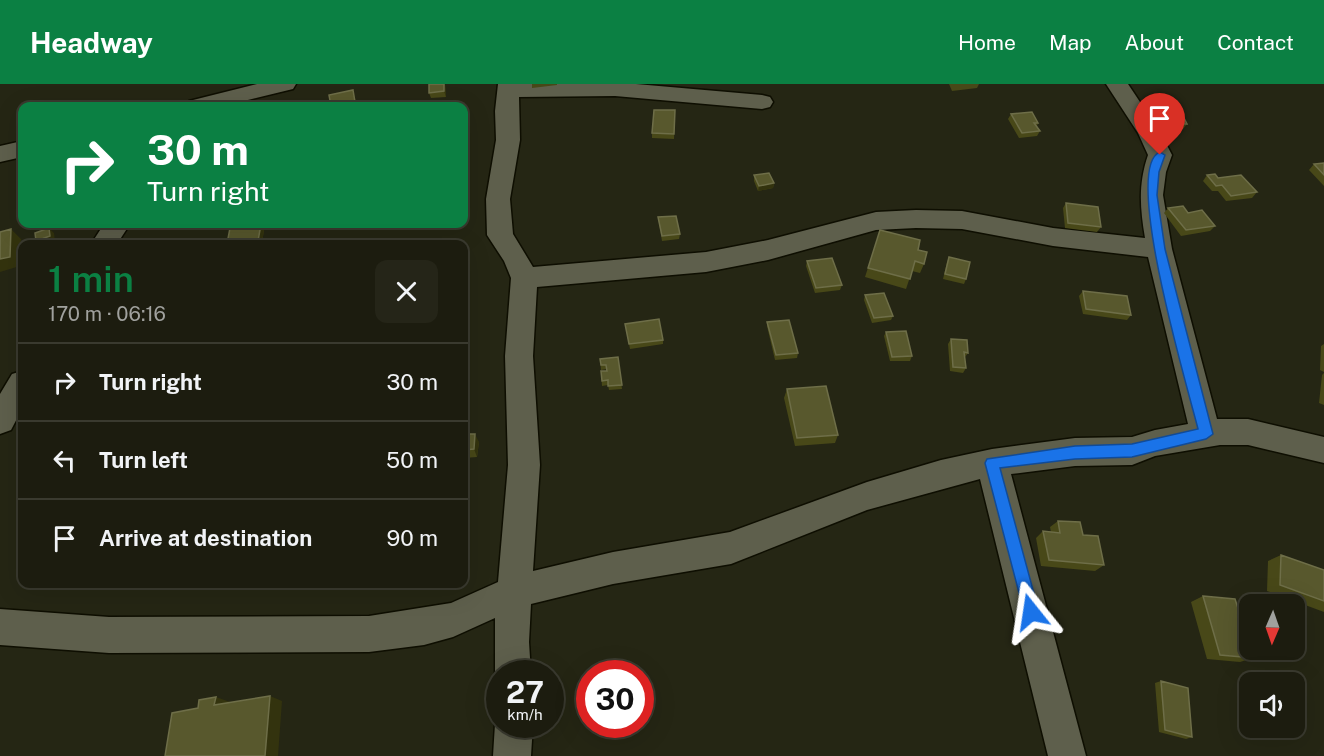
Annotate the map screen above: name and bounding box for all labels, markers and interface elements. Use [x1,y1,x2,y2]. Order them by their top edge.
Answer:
text: Headway [30,26,153,59]
text: Home [958,30,1016,55]
text: Map [1049,30,1092,55]
text: About [1125,30,1184,55]
text: Contact [1217,30,1294,55]
pin [1134,93,1185,155]
icon: arrive [1143,102,1176,135]
text: 30 m [147,125,249,174]
icon: right [48,126,126,204]
text: Turn right [147,175,270,207]
text: 1 min [48,258,134,300]
button: close [375,260,438,323]
text: 170 m · 06:16 [48,302,166,326]
icon: right [48,366,81,399]
text: Turn right [99,369,202,395]
text: 30 m [386,369,438,395]
icon: left [48,444,81,477]
text: Turn left [99,447,188,473]
text: 50 m [386,447,438,473]
icon: arrive [48,522,81,555]
text: Arrive at destination [99,525,312,551]
text: 90 m [387,525,438,551]
position arrow [999,580,1063,644]
north arrow [1239,594,1305,660]
map controls [1239,594,1305,738]
speed limit sign: 30 [576,660,654,738]
button: sound [1239,672,1305,738]
text: 27 [506,674,544,710]
text: km/h [507,706,543,723]

